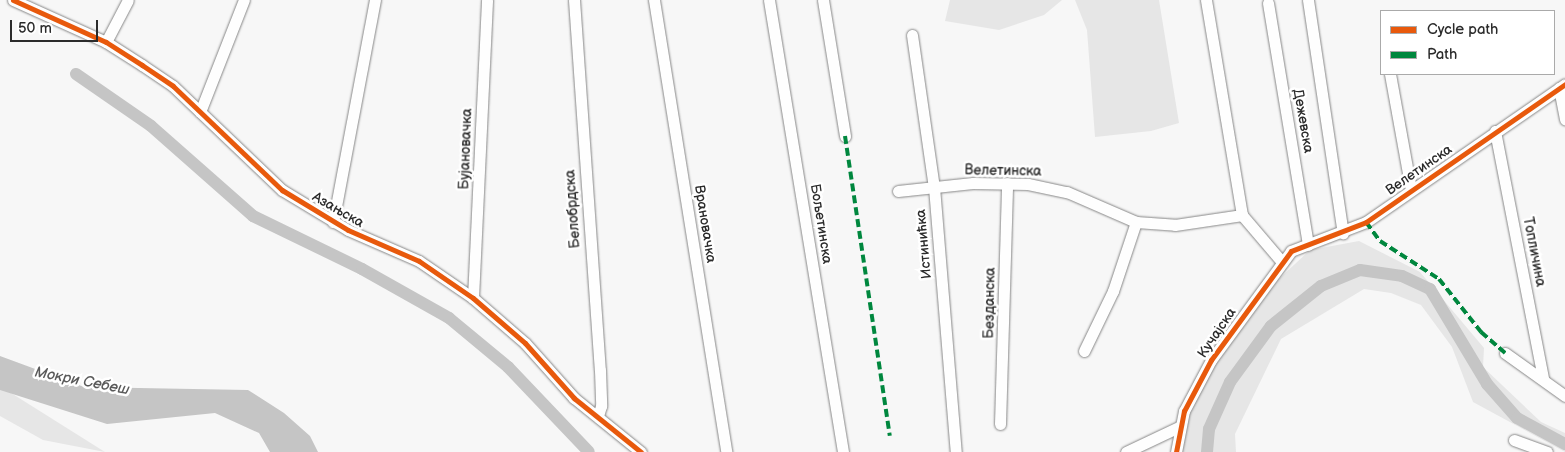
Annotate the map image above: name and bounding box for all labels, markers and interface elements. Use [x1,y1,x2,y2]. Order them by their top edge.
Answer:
scale bar [12,10,100,42]
legend [1380,10,1555,75]
text: 50 m [18,19,52,38]
text: Cycle path [1427,20,1498,39]
text: Path [1427,45,1457,64]
street label: Дежевска [1289,88,1317,154]
street label: Бујановачка [456,108,476,190]
street label: Велетинска [1383,141,1455,199]
street label: Велетинска [964,162,1042,180]
street label: Белобрдска [562,169,584,249]
street label: Бољетинска [806,183,836,265]
street label: Врановачка [691,184,719,264]
street label: Азањска [309,189,367,231]
street label: Истинићка [913,209,935,279]
street label: Топличина [1519,216,1549,288]
street label: Безданска [981,267,999,339]
street label: Кучајска [1194,305,1240,361]
water label: Мокри Себеш [33,363,131,399]

